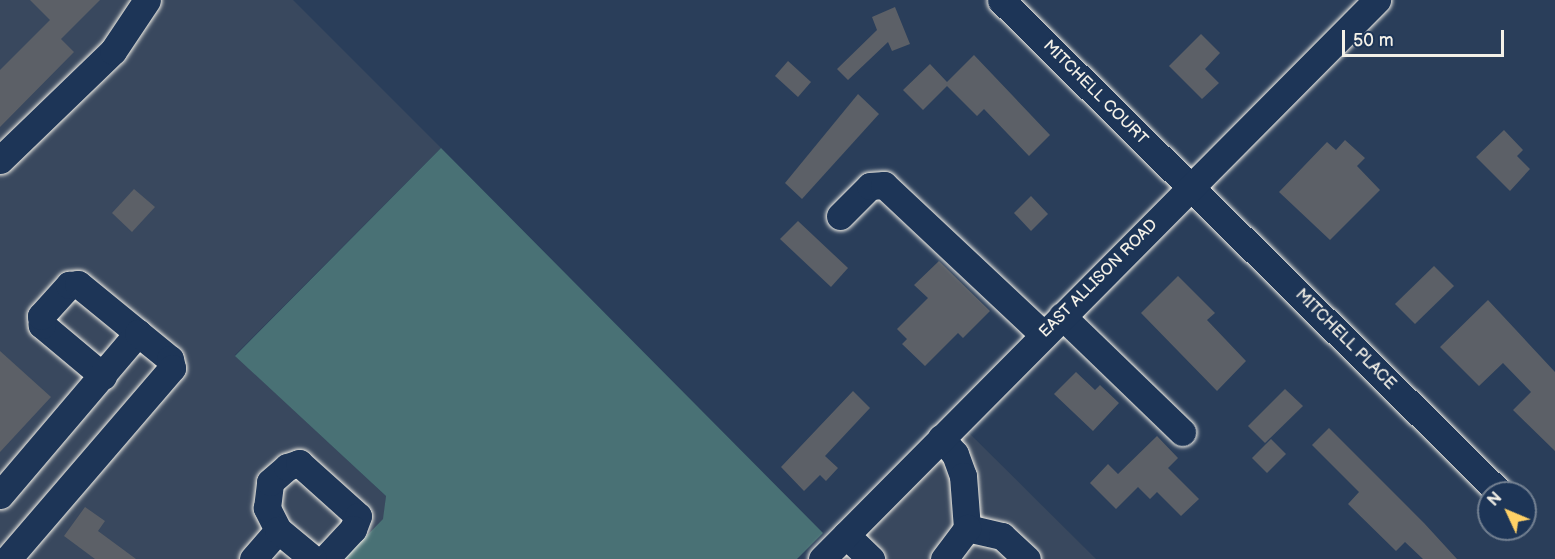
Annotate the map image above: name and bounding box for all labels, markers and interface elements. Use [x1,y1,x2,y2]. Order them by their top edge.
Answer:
scale bar [1345,18,1507,56]
text: 50 m [1353,30,1394,51]
street label: MITCHELL COURT [1039,37,1151,149]
street label: EAST ALLISON ROAD [1036,216,1162,342]
street label: MITCHELL PLACE [1291,286,1399,394]
north arrow [1477,481,1537,541]
text: N [1484,489,1506,510]

